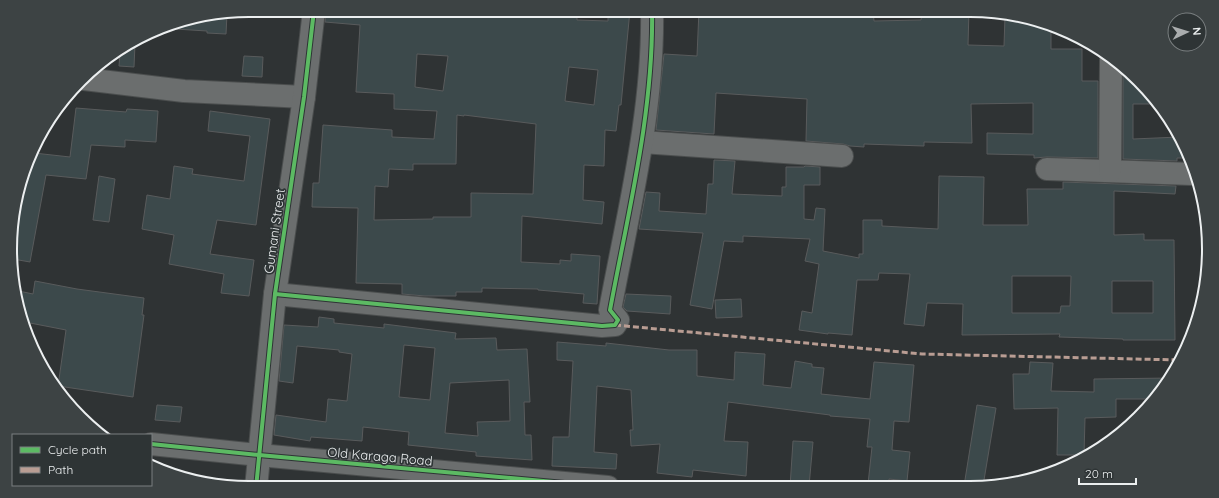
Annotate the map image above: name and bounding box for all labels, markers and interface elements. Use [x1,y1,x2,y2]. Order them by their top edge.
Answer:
north arrow [1167,12,1207,52]
text: N [1190,27,1204,36]
street label: Gumani Street [260,188,288,274]
legend [12,434,152,486]
text: Cycle path [48,442,107,457]
street label: Old Karaga Road [327,443,433,469]
scale bar [1079,460,1136,486]
text: Path [48,462,73,477]
text: 20 m [1085,466,1113,481]

